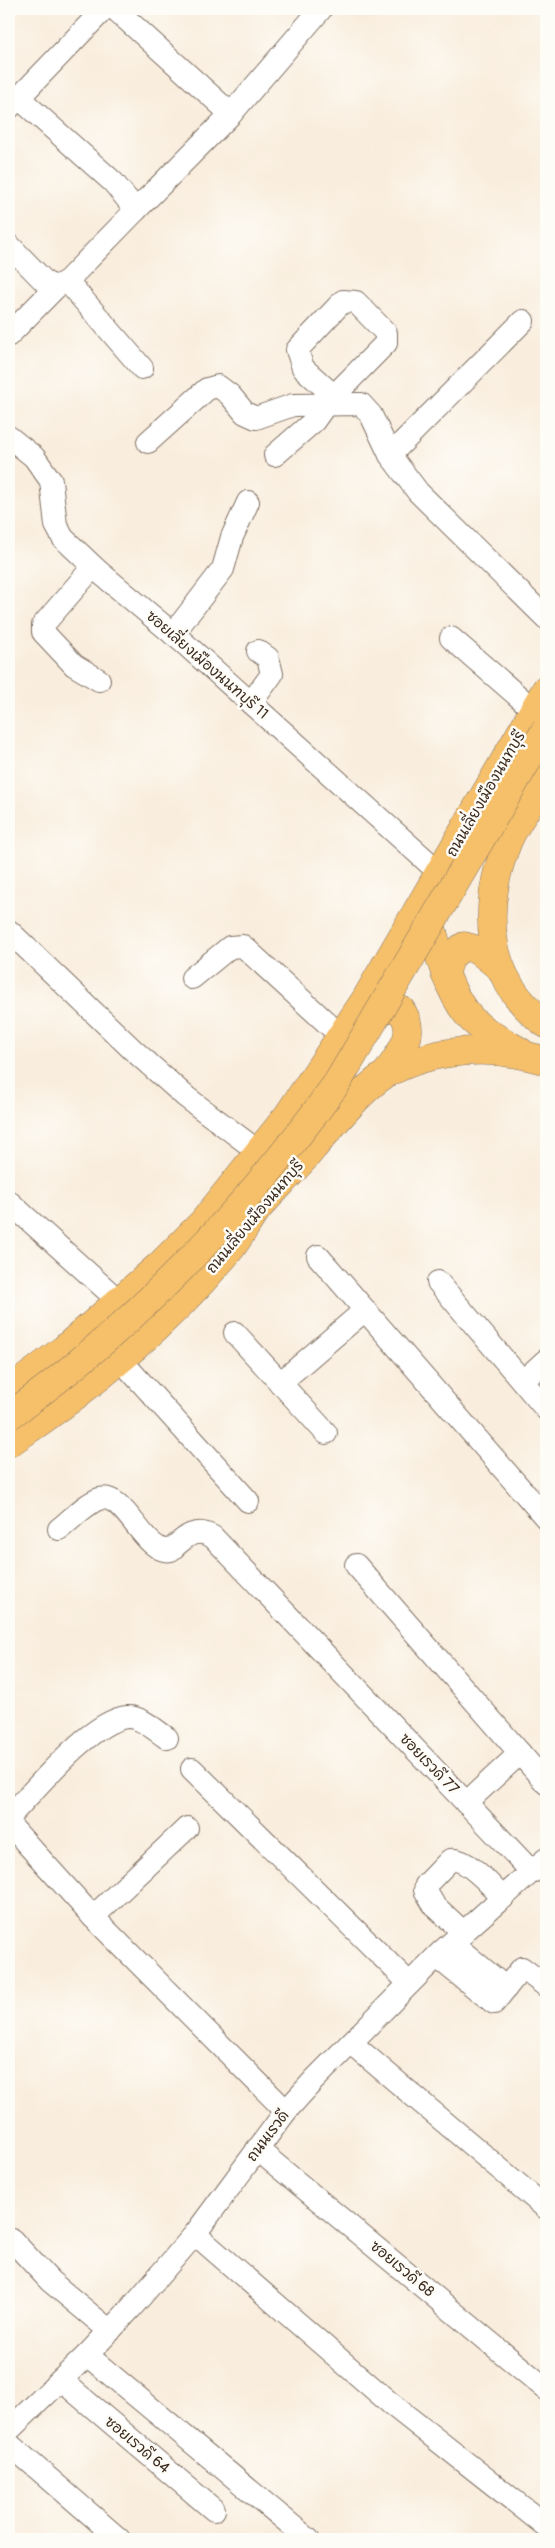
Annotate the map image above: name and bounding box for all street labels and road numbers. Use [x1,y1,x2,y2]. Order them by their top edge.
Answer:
street label: ซอยเลี่ยงเมืองนนทบุรี 11 [141,603,275,724]
street label: ถนนเลี่ยงเมืองนนทบุรี [438,725,531,861]
street label: ถนนเลี่ยงเมืองนนทบุรี [198,1153,309,1278]
street label: ซอยเรวดี 77 [395,1730,463,1798]
street label: ถนนเรวดี [243,2107,293,2165]
street label: ซอยเรวดี 68 [366,2237,438,2302]
street label: ซอยเรวดี 64 [101,2412,174,2478]

